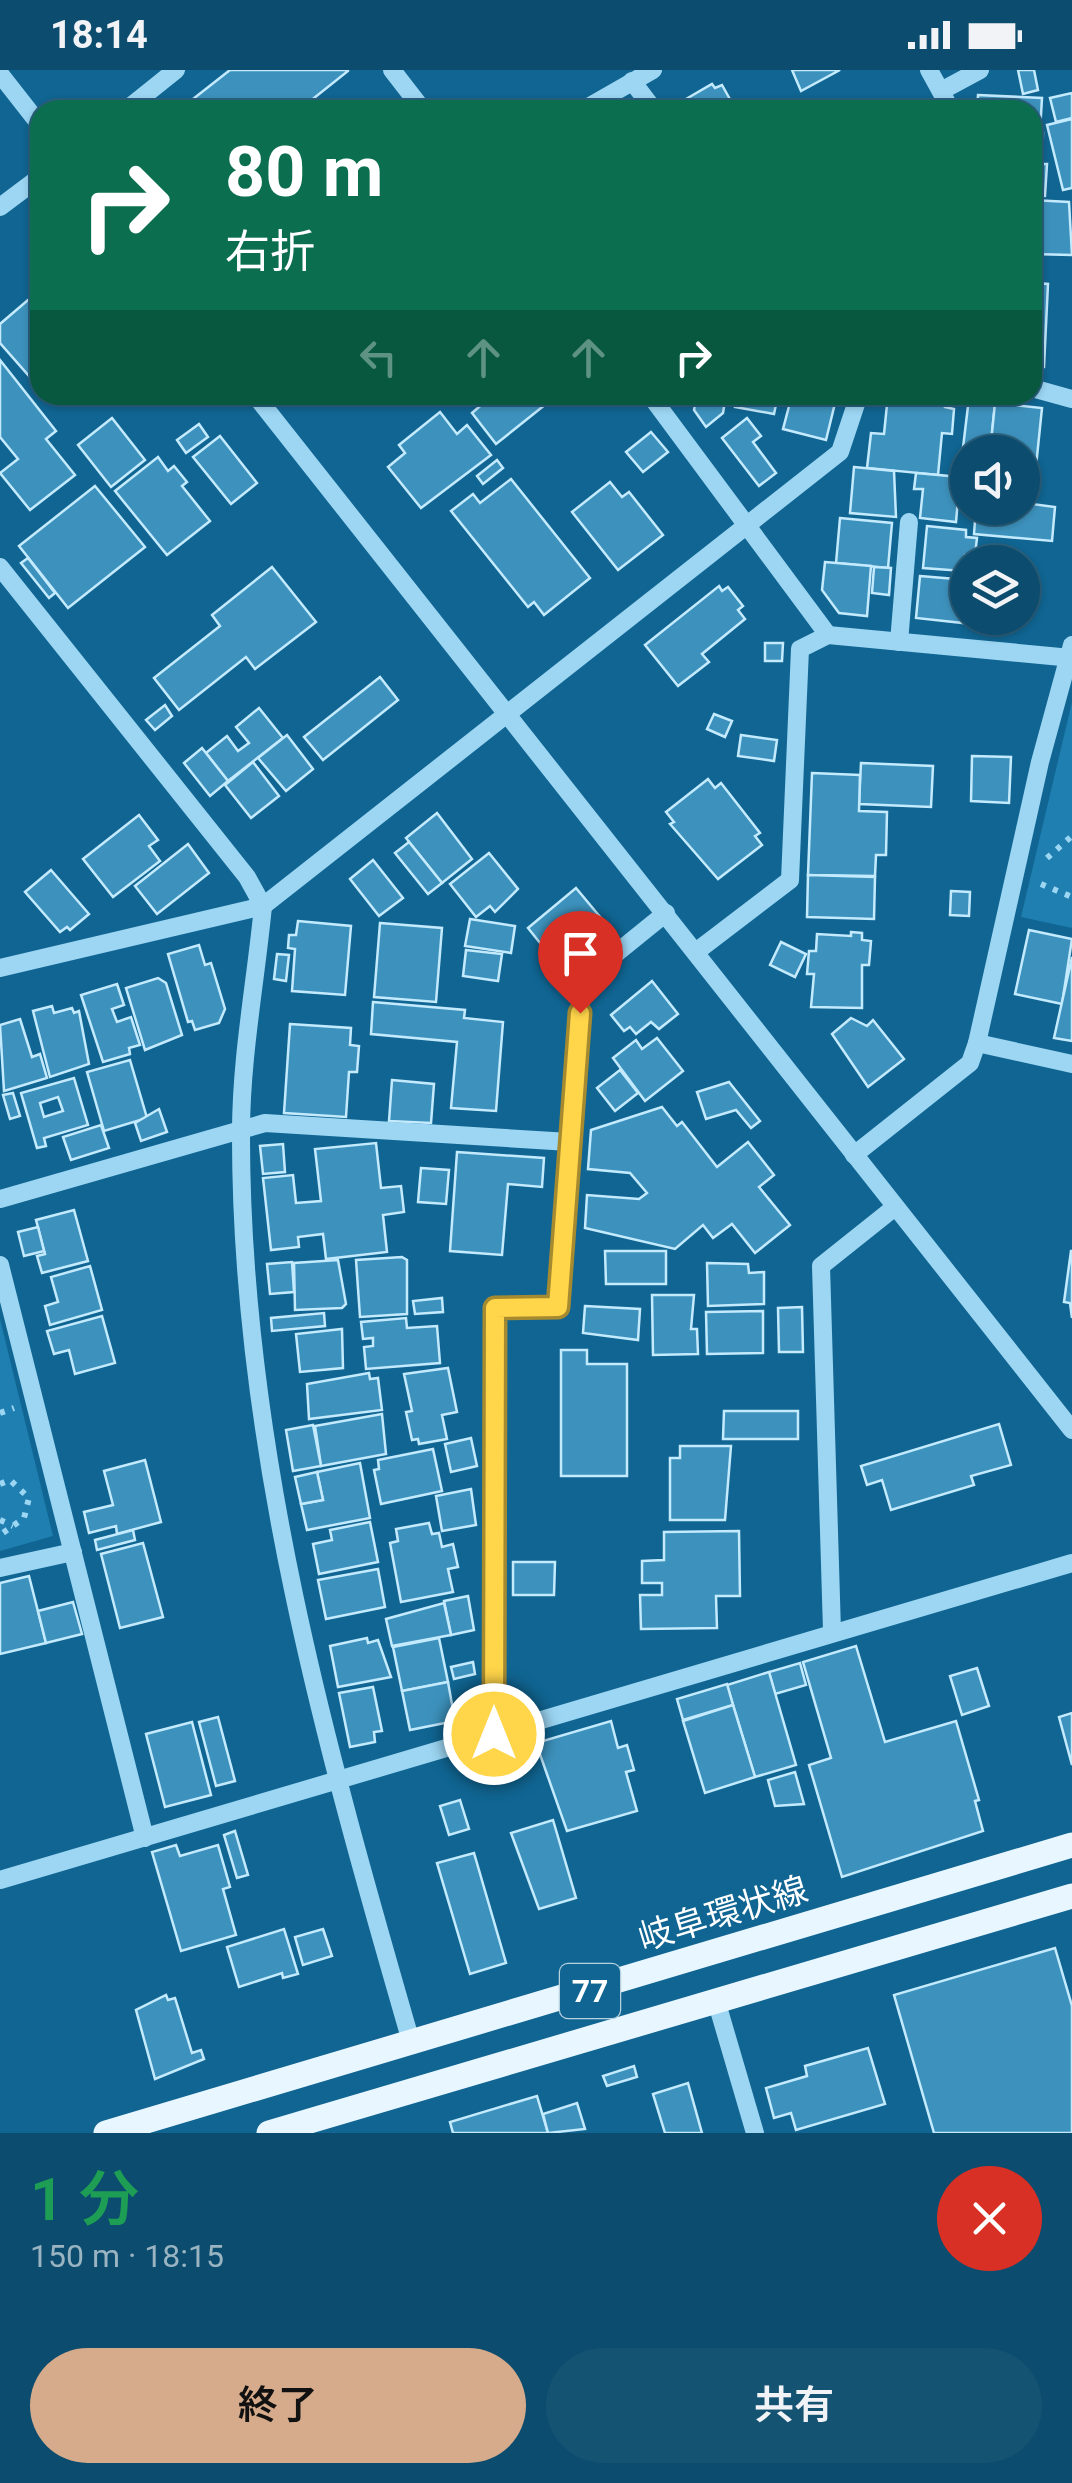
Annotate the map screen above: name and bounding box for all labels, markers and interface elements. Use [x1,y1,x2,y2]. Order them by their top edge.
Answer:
text: 18:14 [50,13,148,57]
text: 80 m [225,131,383,213]
icon: right [60,140,190,270]
text: 右折 [225,225,315,278]
icon: left [351,330,406,385]
icon: ahead [456,330,511,385]
icon: ahead [561,330,616,385]
icon: right [666,330,721,385]
map controls [950,435,1040,635]
button: sound [950,435,1040,525]
button: layers [950,545,1040,635]
pin [538,911,623,1014]
icon: arrive [553,926,608,981]
position arrow [442,1682,546,1786]
street label: 岐阜環状線 [633,1869,813,1959]
road number: 77 [560,1964,620,2018]
text: 1 分 [30,2164,139,2235]
button: close [937,2166,1042,2271]
text: 150 m · 18:15 [30,2237,224,2275]
button: 終了 [30,2348,526,2463]
button: 共有 [546,2348,1042,2463]

